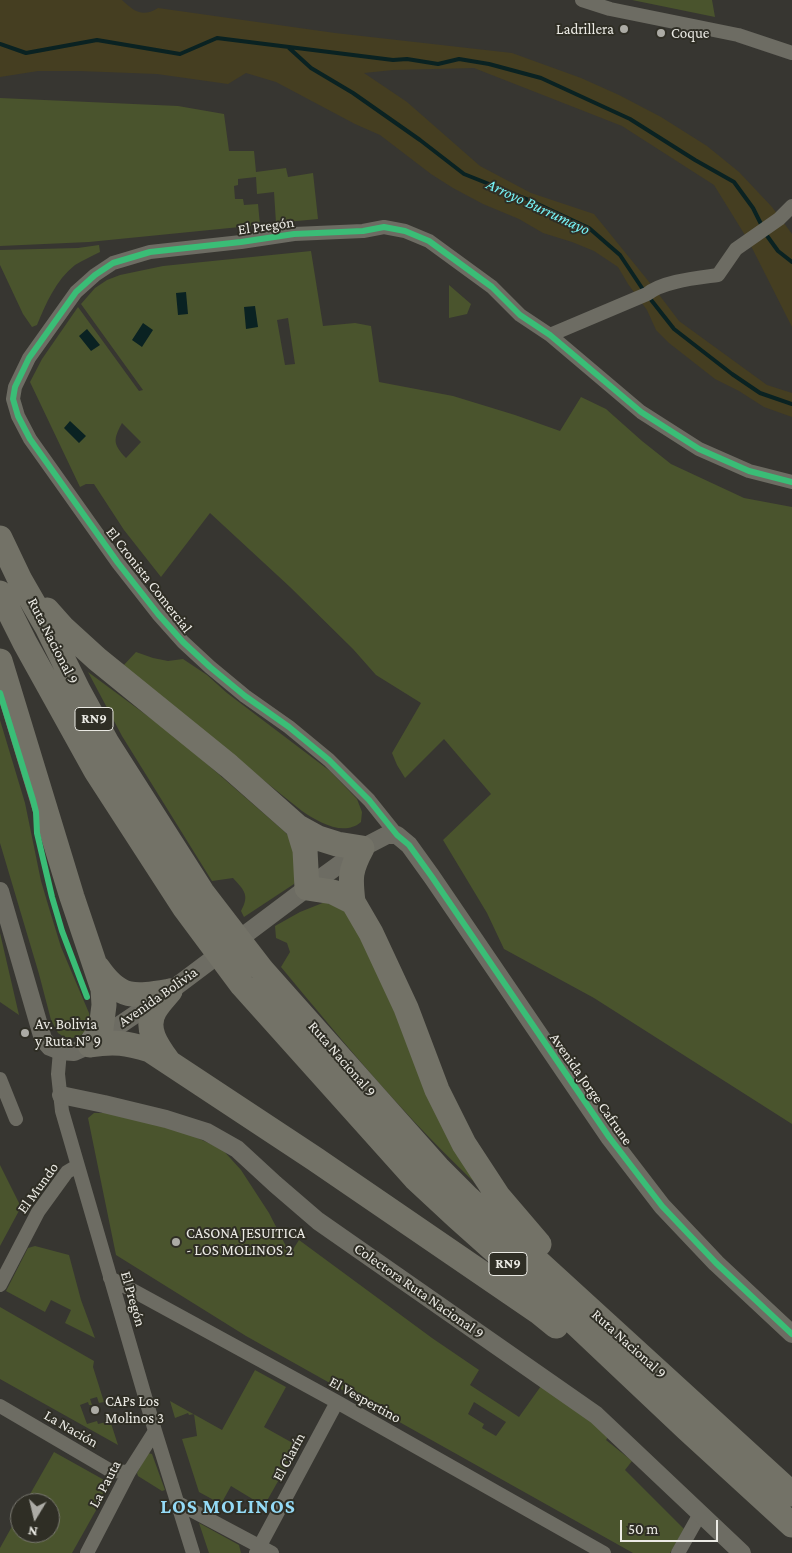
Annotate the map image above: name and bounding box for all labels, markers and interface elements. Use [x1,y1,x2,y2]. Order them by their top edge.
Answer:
place label: Ladrillera [556,20,614,38]
marker: Ladrillera [618,23,630,35]
place label: Coque [671,24,709,42]
marker: Coque [655,27,667,39]
water label: Arroyo Burrumayo [483,175,593,239]
street label: El Pregón [237,213,295,239]
street label: El Cronista Comercial [102,523,196,637]
street label: Ruta Nacional 9 [24,595,82,687]
road number: RN9 [75,708,113,731]
street label: Avenida Bolivia [115,963,201,1031]
place label: Av. Bolivia y Ruta N° 9 [35,1015,101,1050]
street label: Ruta Nacional 9 [304,1017,380,1101]
marker: Av. Bolivia y Ruta N° 9 [19,1027,31,1039]
street label: Avenida Jorge Cafrune [546,1029,636,1149]
street label: El Mundo [13,1159,63,1217]
place label: CASONA JESUITICA - LOS MOLINOS 2 [186,1224,305,1259]
marker: CASONA JESUITICA - LOS MOLINOS 2 [170,1236,182,1248]
street label: Colectora Ruta Nacional 9 [351,1239,487,1343]
road number: RN9 [489,1252,527,1276]
street label: El Pregón [117,1269,149,1329]
street label: Ruta Nacional 9 [588,1306,670,1382]
street label: El Vespertino [326,1373,404,1427]
place label: CAPs Los Molinos 3 [105,1392,164,1427]
marker: CAPs Los Molinos 3 [89,1404,101,1416]
street label: La Nación [41,1406,101,1452]
street label: El Clarín [269,1430,309,1484]
street label: La Pauta [85,1457,125,1511]
north arrow [10,1493,60,1543]
district label: LOS MOLINOS [159,1495,297,1519]
scale bar [622,1510,720,1542]
text: 50 m [628,1521,658,1537]
text: N [27,1523,39,1540]

